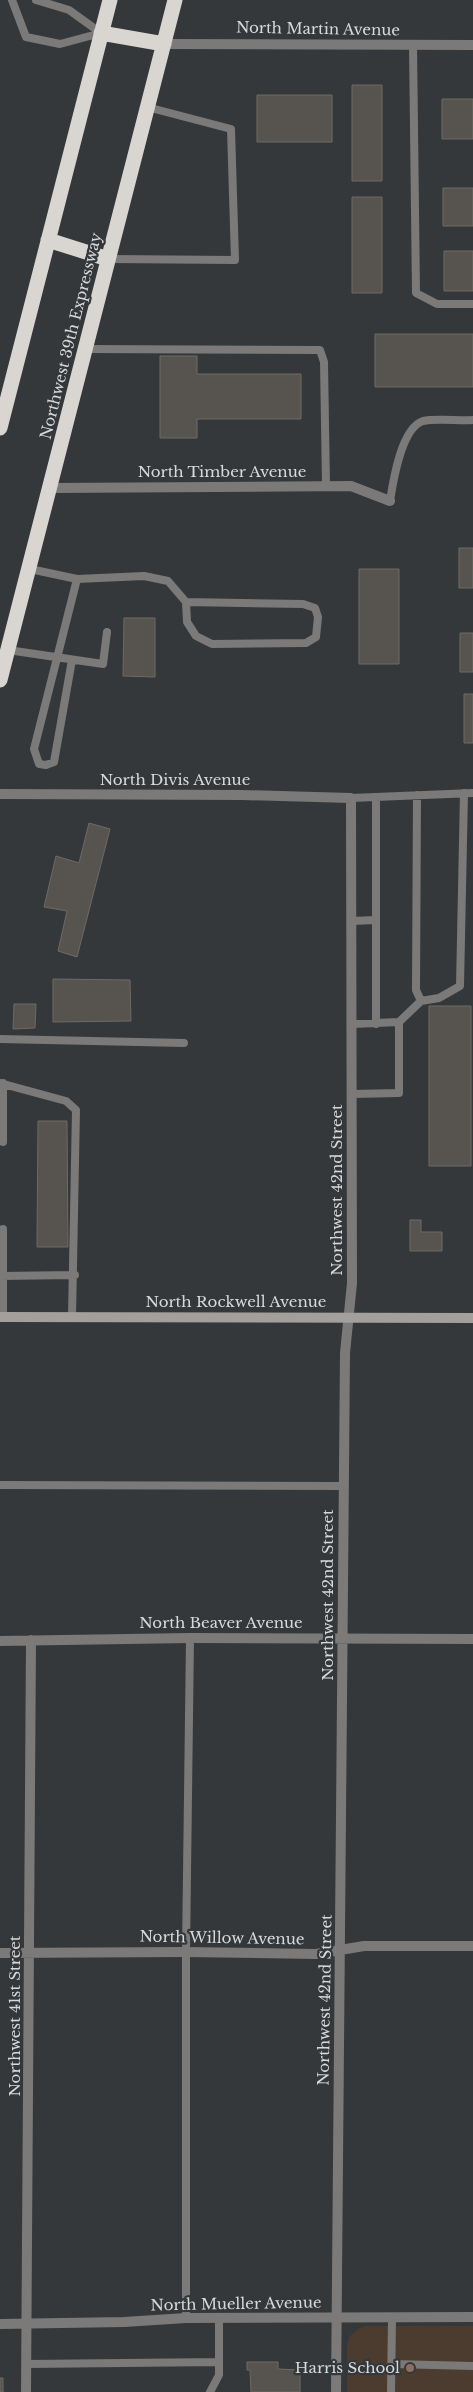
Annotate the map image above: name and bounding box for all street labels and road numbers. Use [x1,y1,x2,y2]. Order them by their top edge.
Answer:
street label: North Martin Avenue [236,18,400,39]
street label: Northwest 39th Expressway [36,230,106,441]
street label: North Timber Avenue [138,462,306,481]
street label: North Divis Avenue [100,770,250,789]
street label: Northwest 42nd Street [327,1104,346,1276]
street label: North Rockwell Avenue [146,1292,326,1311]
street label: Northwest 42nd Street [318,1509,337,1681]
street label: North Beaver Avenue [139,1613,303,1632]
street label: Northwest 42nd Street [314,1914,336,2086]
street label: North Willow Avenue [139,1927,305,1948]
street label: Northwest 41st Street [5,1935,24,2097]
street label: North Mueller Avenue [150,2293,322,2314]

